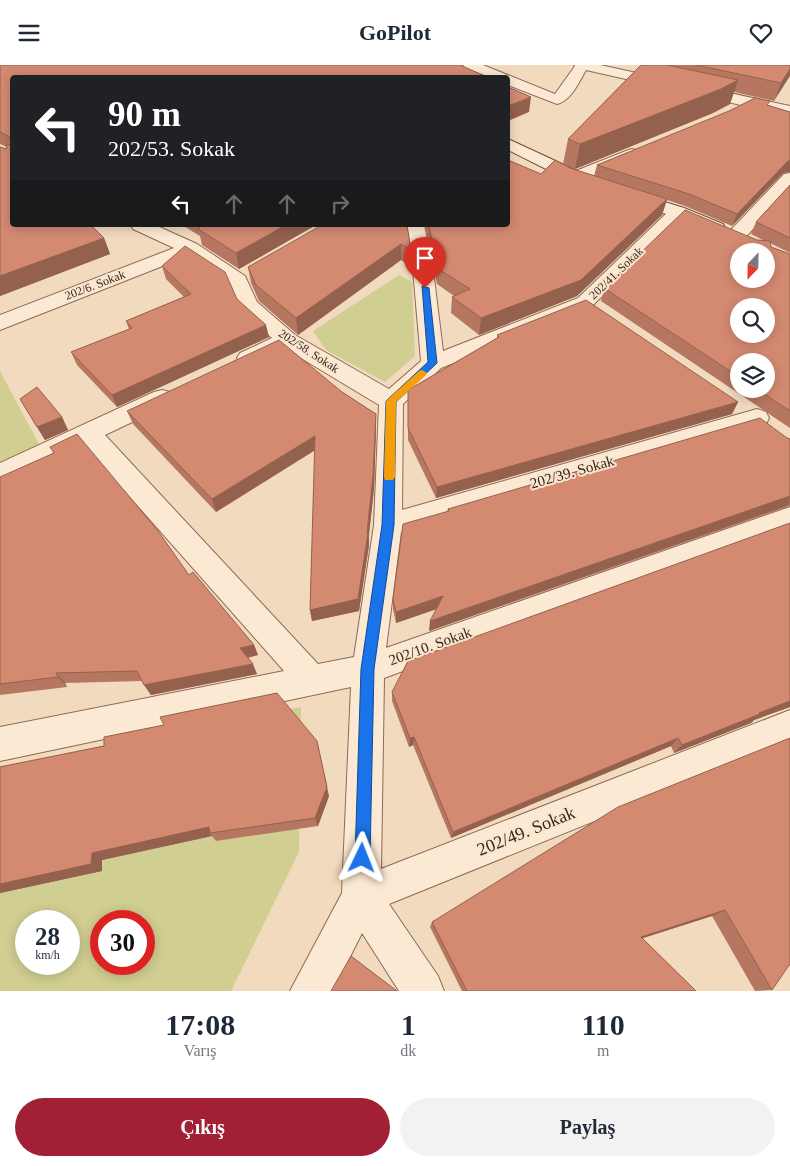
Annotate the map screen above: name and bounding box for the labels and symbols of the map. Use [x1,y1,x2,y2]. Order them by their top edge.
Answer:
pin [404,237,446,288]
north arrow [730,243,775,287]
street label: 202/41. Sokak [586,244,646,302]
street label: 202/6. Sokak [63,267,127,303]
street label: 202/58. Sokak [276,326,342,376]
street label: 202/39. Sokak [528,452,616,492]
street label: 202/10. Sokak [387,623,474,668]
street label: 202/49. Sokak [474,802,578,860]
position arrow [335,831,387,883]
speed limit sign: 30 [90,910,155,975]

